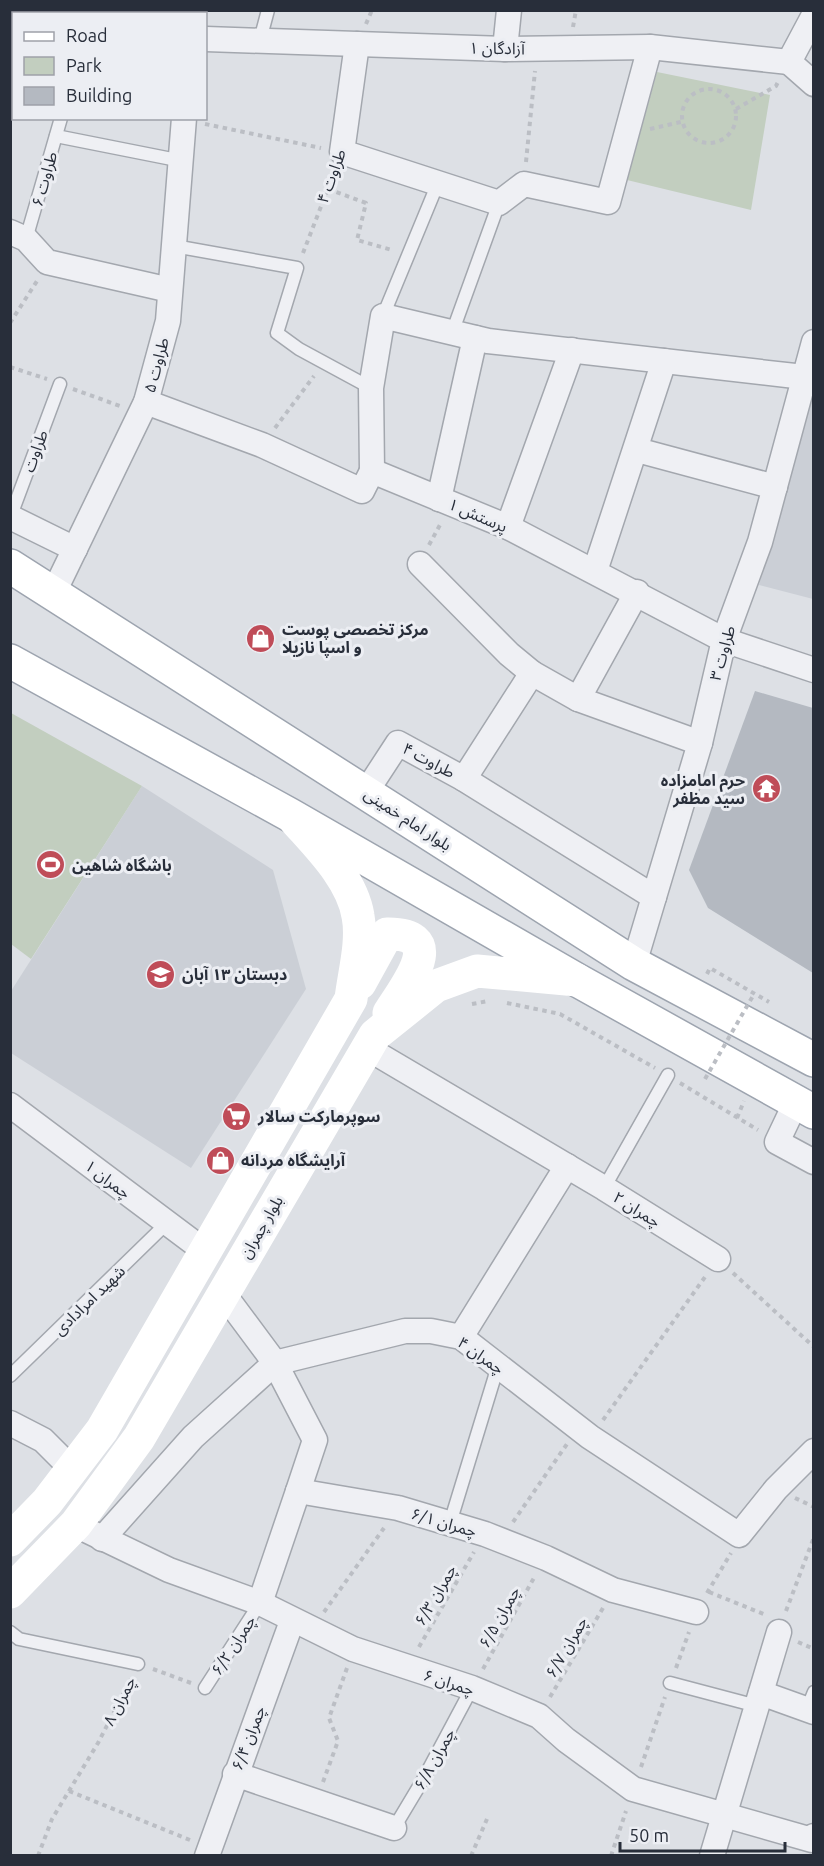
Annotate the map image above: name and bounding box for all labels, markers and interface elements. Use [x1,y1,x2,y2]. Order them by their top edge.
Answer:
legend [12,12,207,120]
text: Road [66,25,108,45]
street label: آزادگان ۱ [469,39,526,59]
text: Park [66,55,102,75]
text: Building [66,85,132,105]
street label: طراوت ۴ [313,146,350,206]
street label: طراوت ۶ [28,149,61,209]
street label: طراوت ۵ [140,335,173,395]
street label: طراوت [19,427,52,475]
street label: پرستش ۱ [445,495,510,537]
place label: مرکز تخصصی پوست و اسپا نازیلا [282,620,429,658]
shop icon: مرکز تخصصی پوست و اسپا نازیلا [245,622,277,654]
street label: طراوت ۳ [706,623,739,683]
street label: طراوت ۴ [399,739,458,782]
place label: حرم امامزاده سید مظفر [661,771,745,808]
temple icon: حرم امامزاده سید مظفر [750,773,782,805]
street label: بلوار امام خمینی [359,784,455,857]
sports icon: باشگاه شاهین [35,849,67,881]
place label: باشگاه شاهین [72,856,172,875]
school or university icon: دبستان ۱۳ آبان [145,958,177,990]
place label: دبستان ۱۳ آبان [182,965,287,984]
supermarket icon: سوپرمارکت سالار [221,1100,253,1132]
place label: سوپرمارکت سالار [257,1107,380,1127]
shop icon: آرایشگاه مردانه [204,1144,236,1176]
place label: آرایشگاه مردانه [241,1151,346,1170]
street label: چمران ۱ [81,1156,134,1204]
street label: چمران ۲ [609,1188,664,1232]
street label: بلوار چمران [236,1192,288,1263]
street label: شهید امرادادی [50,1262,129,1339]
street label: چمران ۴ [453,1333,508,1379]
street label: چمران ۶/۱ [409,1504,479,1542]
street label: چمران ۶/۳ [410,1561,461,1630]
street label: چمران ۶/۵ [475,1583,525,1652]
street label: چمران ۶/۲ [207,1612,261,1679]
street label: چمران ۶/۷ [541,1613,592,1682]
street label: چمران ۶ [421,1665,477,1701]
street label: چمران ۸ [99,1674,141,1729]
street label: چمران ۶/۴ [228,1703,270,1773]
street label: چمران ۶/۸ [410,1725,460,1794]
scale bar [620,1815,785,1853]
text: 50 m [629,1825,669,1845]

